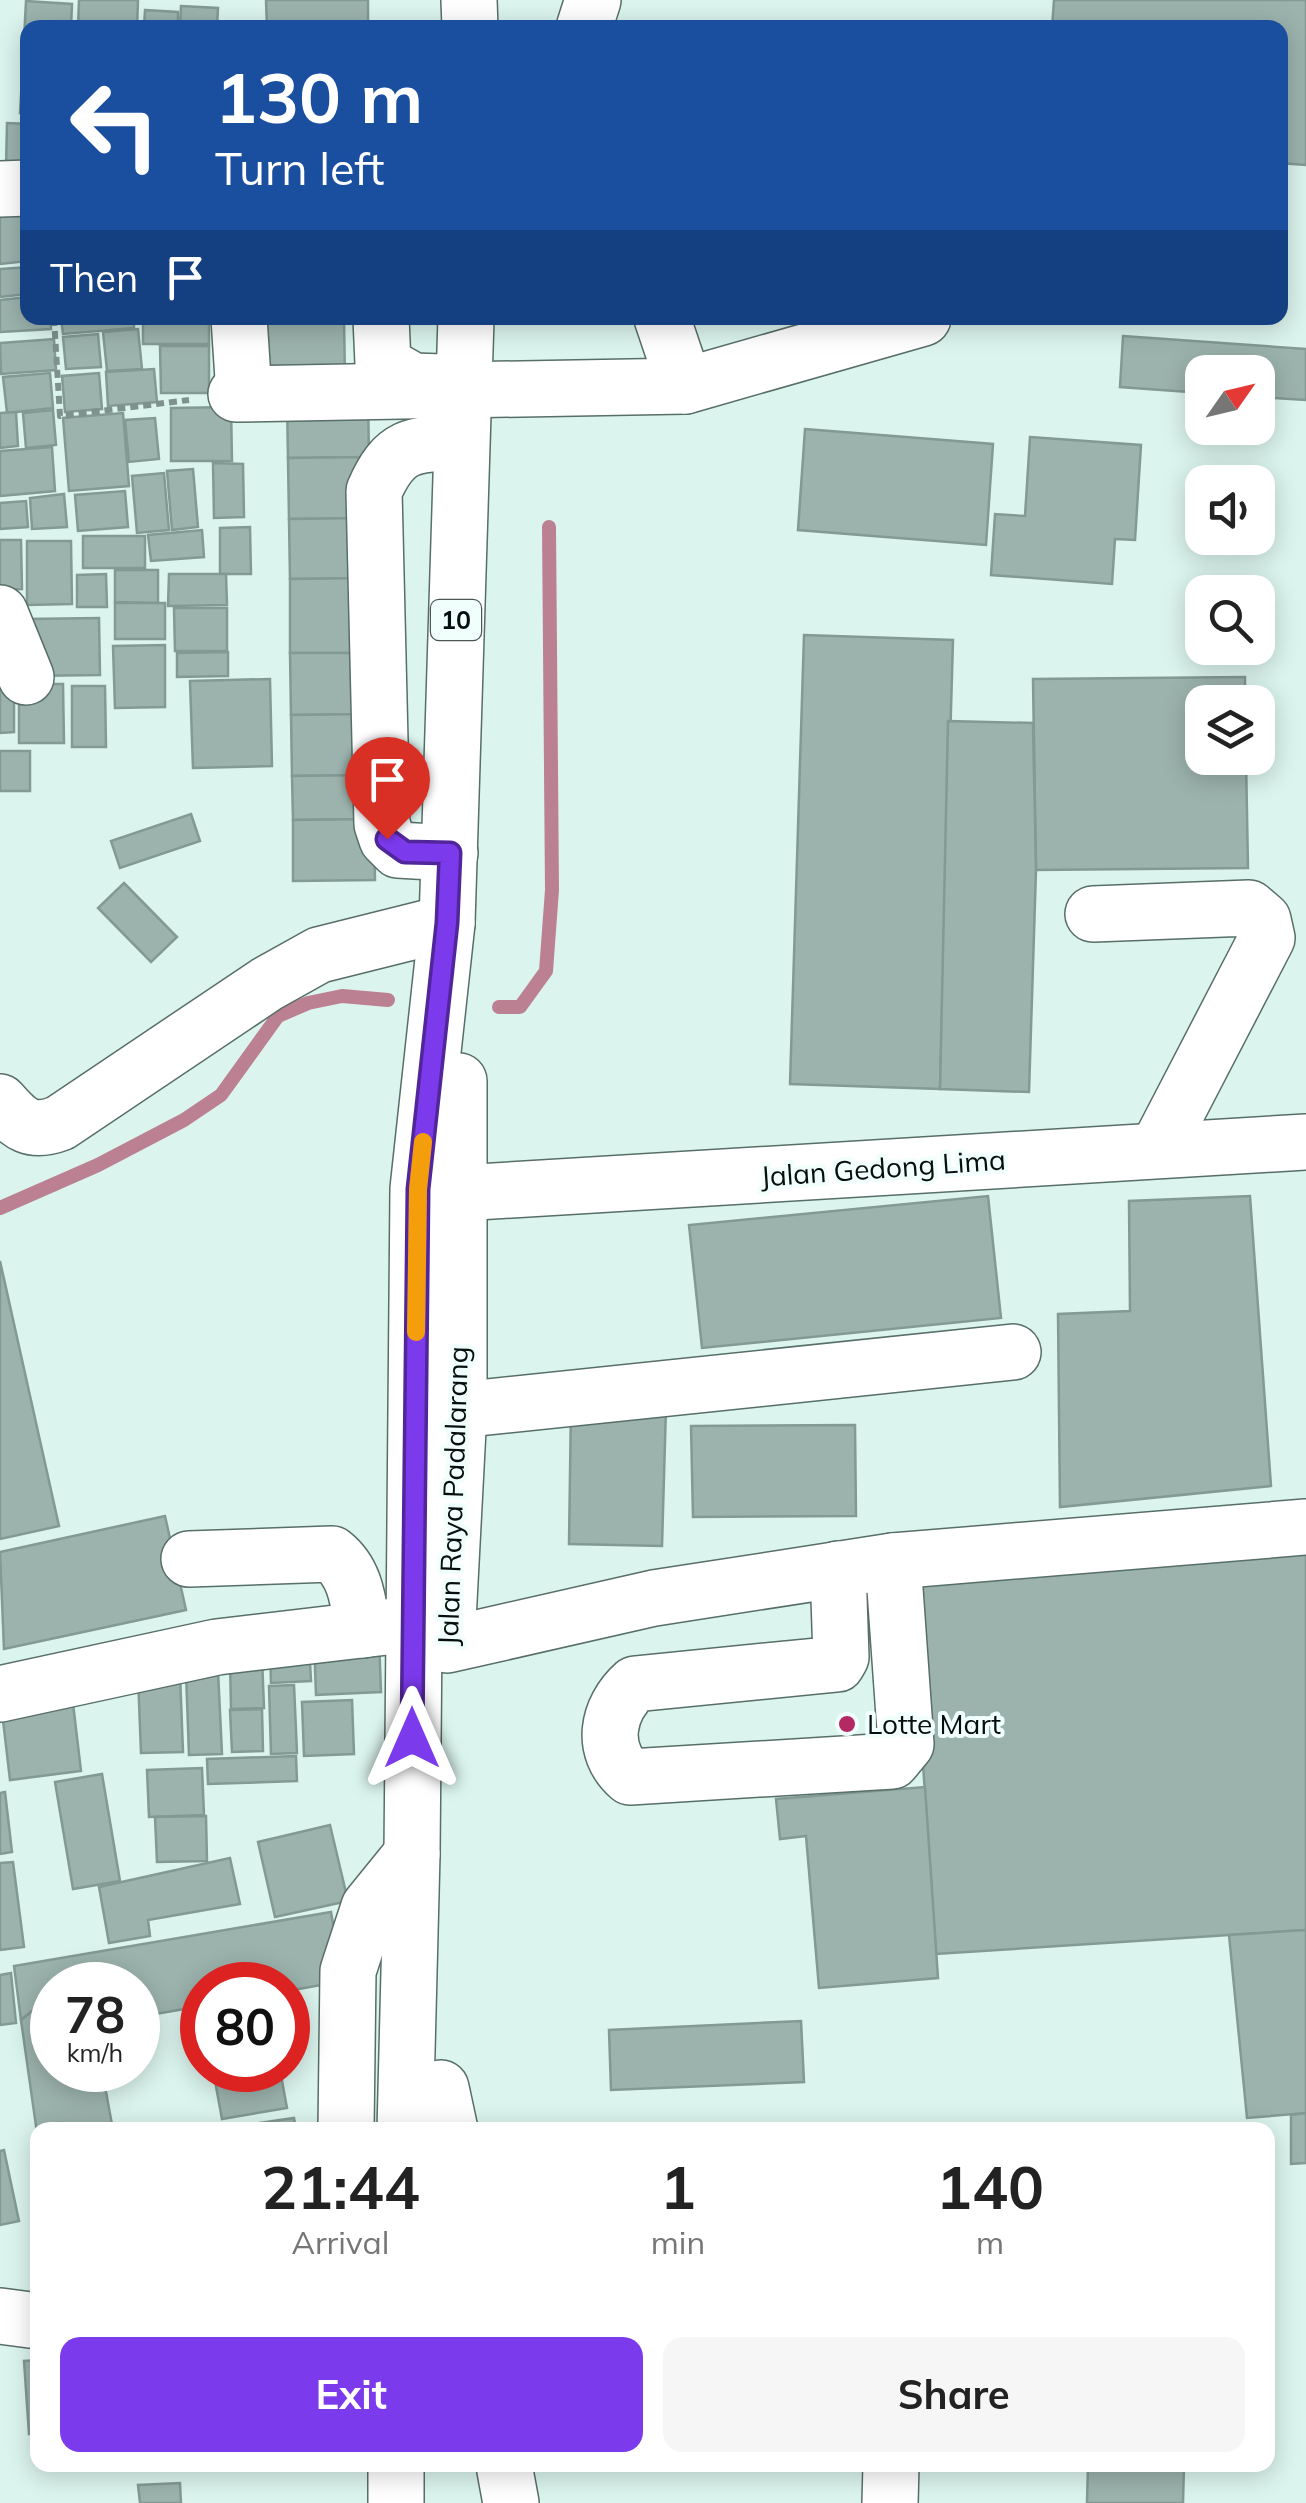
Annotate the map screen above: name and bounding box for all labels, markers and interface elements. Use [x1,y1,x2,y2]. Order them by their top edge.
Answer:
text: 130 m [215,53,423,141]
icon: left [50,60,180,190]
text: Turn left [215,140,384,196]
icon: arrive [158,250,213,305]
text: Then [50,254,138,302]
north arrow [1185,355,1275,445]
map controls [1185,355,1275,775]
button: sound [1185,465,1275,555]
button: search [1185,575,1275,665]
road number: 10 [431,600,481,640]
button: layers [1185,685,1275,775]
pin [345,737,430,840]
icon: arrive [360,752,415,807]
street label: Jalan Gedong Lima [759,1141,1007,1194]
street label: Jalan Raya Padalarang [430,1346,475,1646]
position arrow [360,1686,464,1790]
place label: Lotte Mart [867,1706,1001,1741]
marker: Lotte Mart [836,1713,858,1735]
speed limit sign: 80 [180,1962,310,2092]
text: 78 [65,1983,125,2046]
text: km/h [67,2037,123,2068]
text: 21:44 [261,2149,420,2224]
text: 1 [660,2149,696,2224]
text: 140 [936,2149,1044,2224]
text: Arrival [291,2222,389,2262]
text: min [651,2222,705,2262]
text: m [976,2222,1004,2262]
button: Exit [60,2337,643,2452]
button: Share [663,2337,1245,2452]

